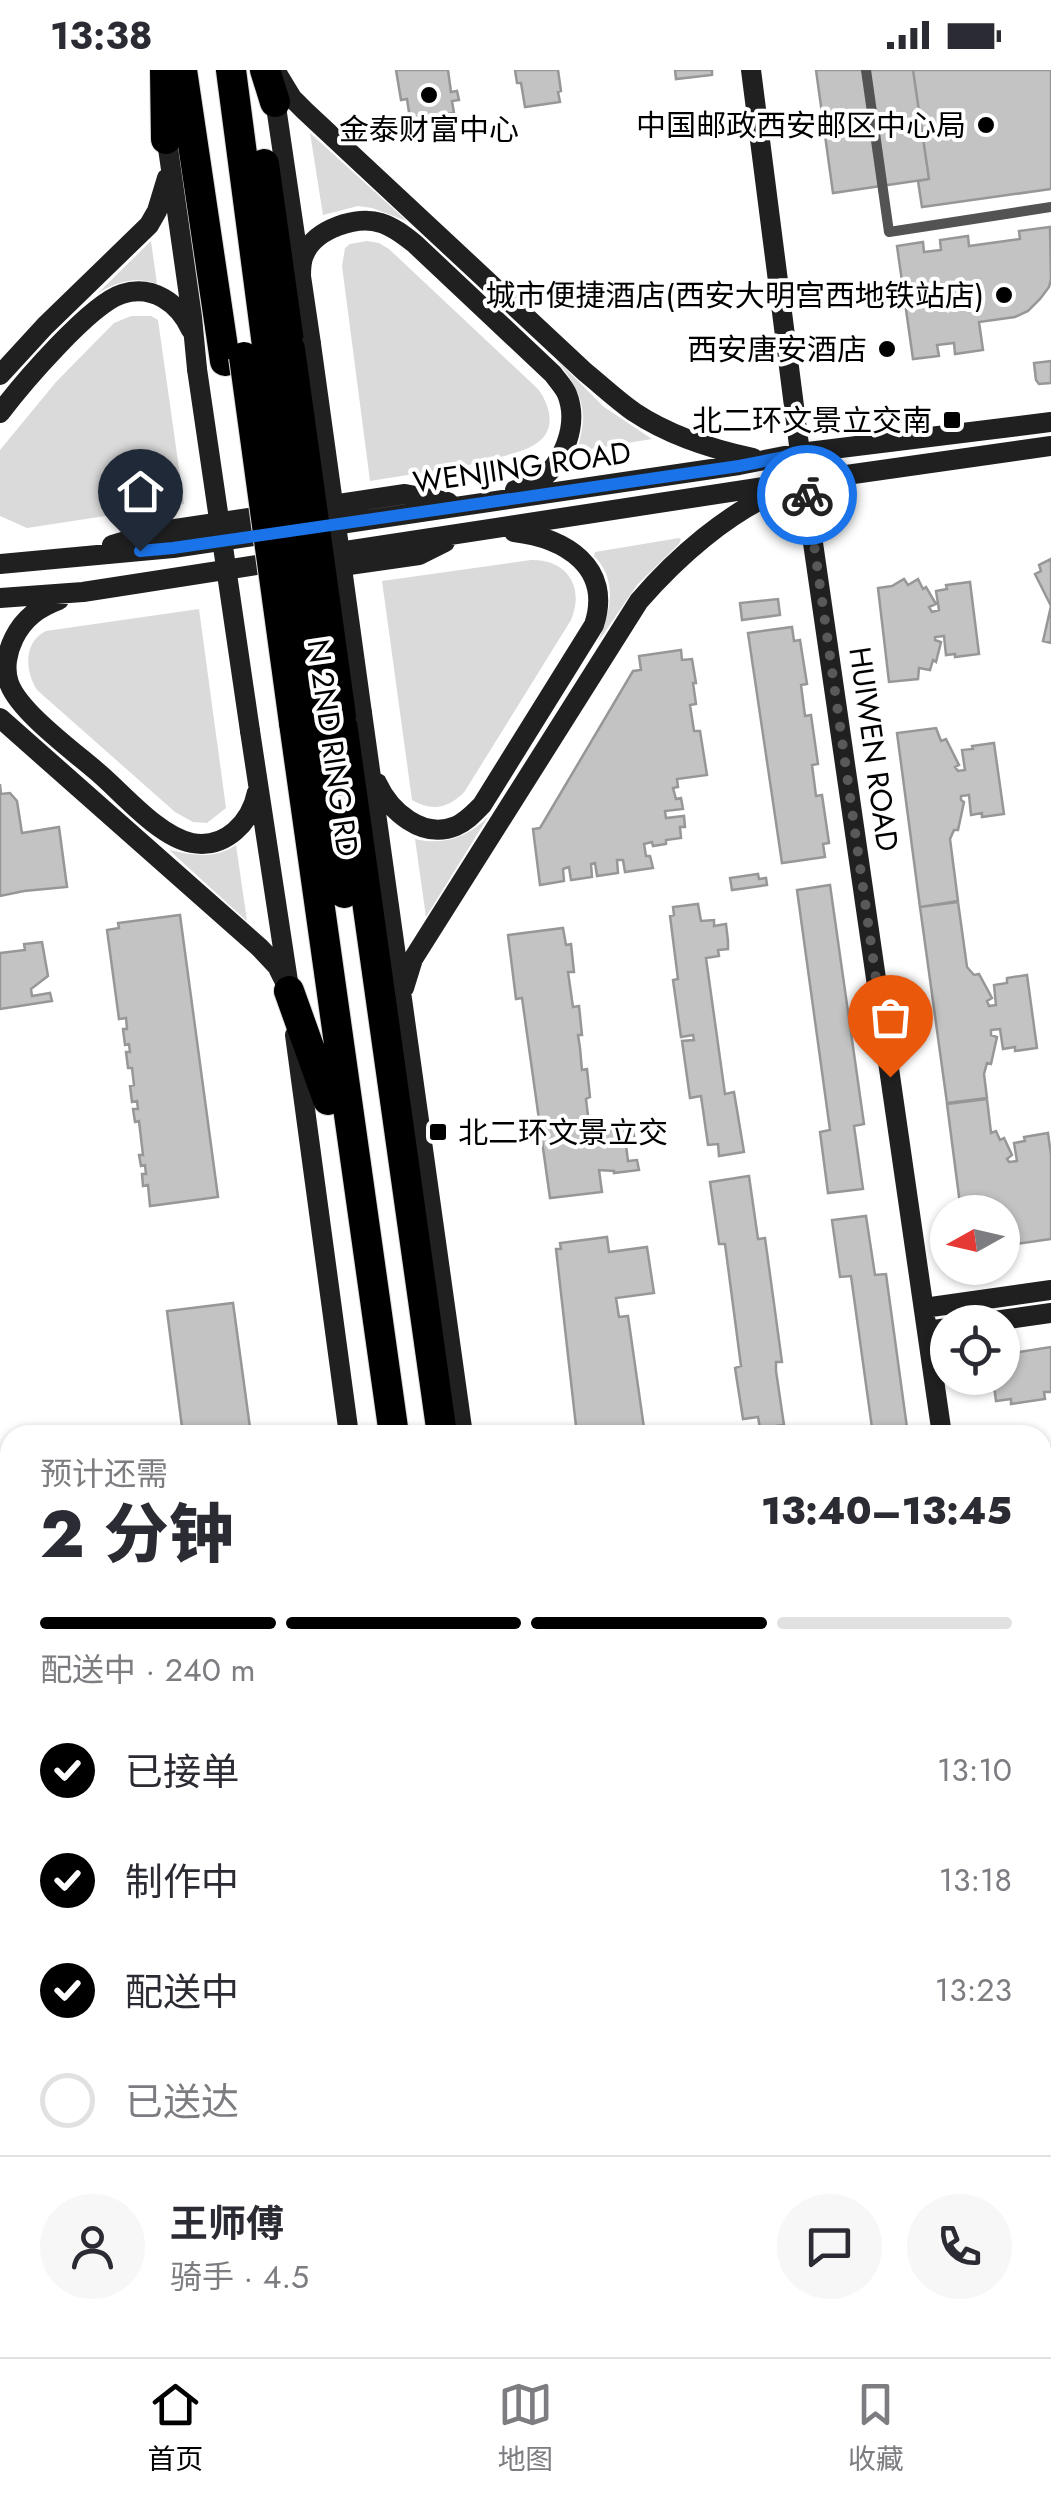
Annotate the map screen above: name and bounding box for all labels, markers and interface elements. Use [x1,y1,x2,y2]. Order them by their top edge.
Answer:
text: 13:38 [50,8,153,63]
marker: 金泰财富中心 [418,84,440,106]
place label: 中国邮政西安邮区中心局 [636,104,966,147]
place label: 金泰财富中心 [339,108,519,151]
marker: 中国邮政西安邮区中心局 [975,114,997,136]
place label: 城市便捷酒店(西安大明宫西地铁站店) [485,274,984,317]
marker: 城市便捷酒店(西安大明宫西地铁站店) [993,284,1015,306]
place label: 西安唐安酒店 [687,328,867,371]
marker: 西安唐安酒店 [876,338,898,360]
place label: 北二环文景立交南 [692,399,932,442]
marker: 北二环文景立交南 [941,409,963,431]
street label: WENJING ROAD [410,430,634,504]
courier [757,445,857,545]
pin [98,449,183,552]
icon: home [113,464,168,519]
icon: bike [780,468,835,523]
street label: N 2ND RING RD [296,637,370,859]
street label: HUIWEN ROAD [838,644,910,854]
pin [848,975,933,1078]
icon: bag [863,990,918,1045]
place label: 北二环文景立交 [458,1111,668,1154]
marker: 北二环文景立交 [427,1121,449,1143]
north arrow [930,1195,1020,1285]
map controls [930,1195,1020,1395]
button: locate [930,1305,1020,1395]
text: 预计还需 [40,1451,168,1497]
text: 13:40–13:45 [761,1483,1012,1538]
text: 2 分钟 [40,1487,234,1581]
text: 配送中 · 240 m [40,1647,255,1693]
icon: check [40,1743,95,1798]
text: 已接单 [125,1744,239,1799]
text: 13:10 [937,1747,1012,1793]
icon: check [40,1853,95,1908]
text: 制作中 [125,1854,239,1909]
text: 13:18 [939,1857,1012,1903]
icon: check [40,1963,95,2018]
text: 配送中 [125,1964,239,2019]
text: 13:23 [935,1967,1012,2013]
text: 已送达 [125,2074,239,2129]
button: person [40,2194,145,2299]
button: chat [777,2194,882,2299]
button: phone [907,2194,1012,2299]
text: 王师傅 [170,2196,284,2251]
text: 骑手 · 4.5 [170,2254,309,2300]
tab: 首页 [147,2377,203,2480]
tab: 地图 [497,2377,554,2480]
tab: 收藏 [848,2377,904,2480]

